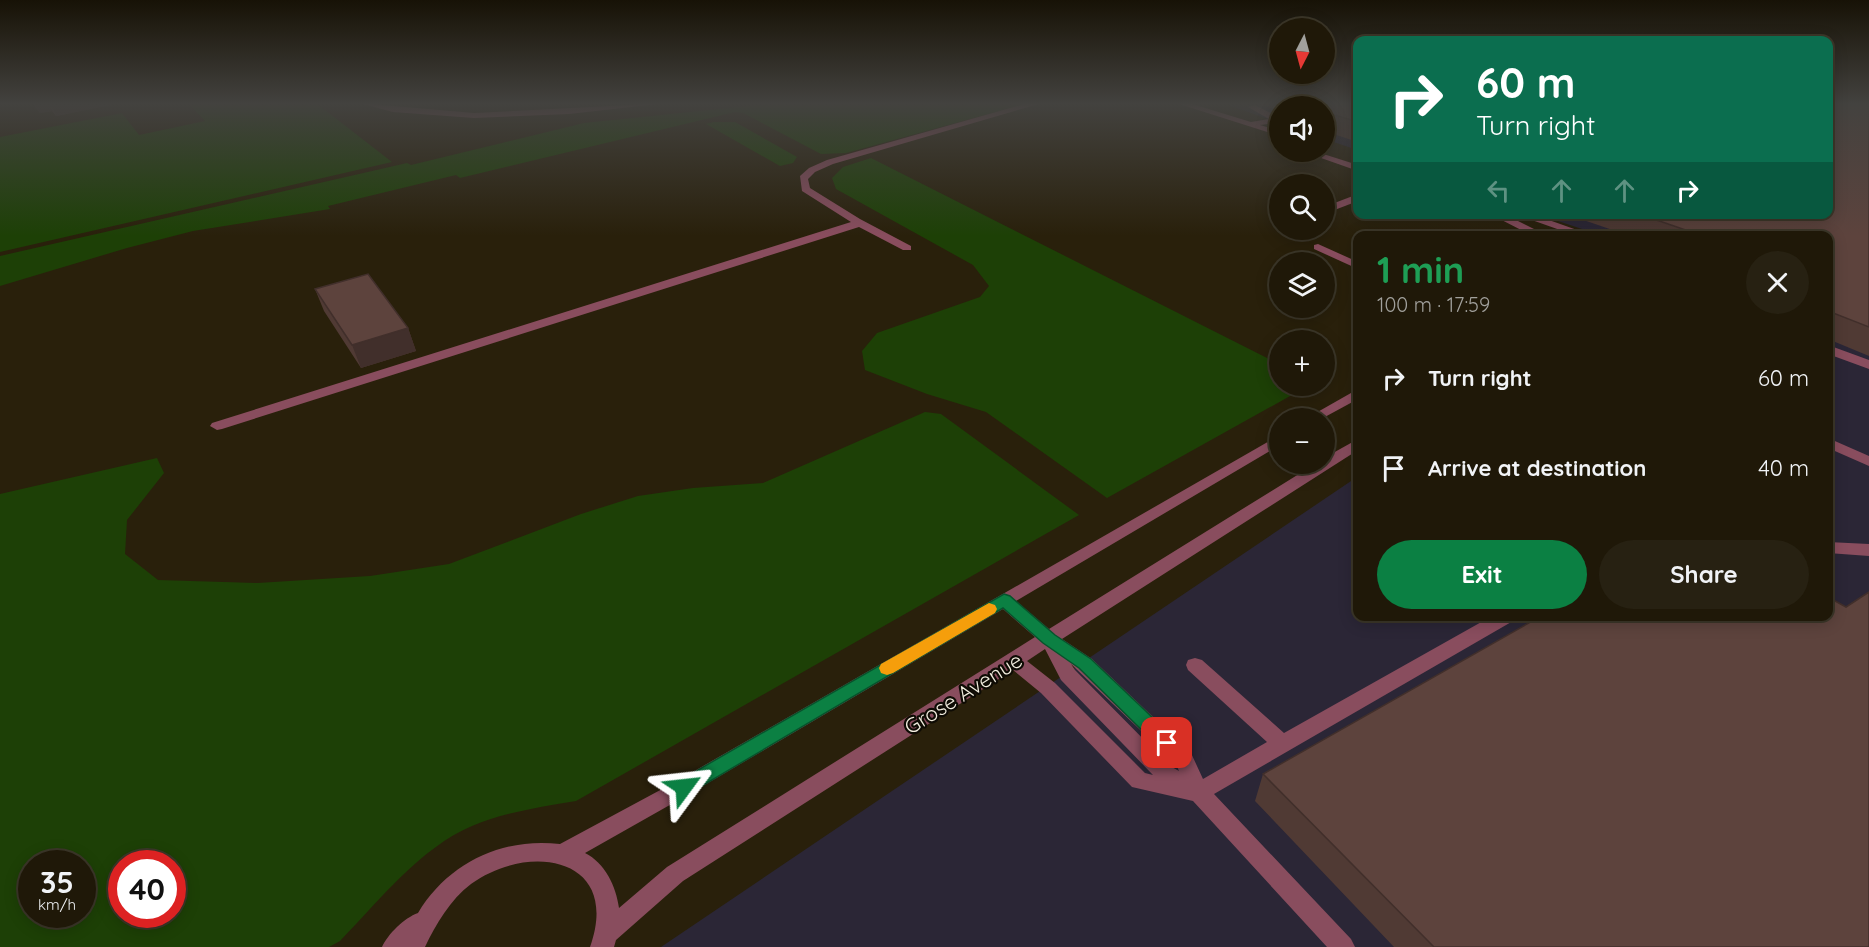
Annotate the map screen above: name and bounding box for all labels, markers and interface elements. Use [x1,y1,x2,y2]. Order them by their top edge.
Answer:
north arrow [1269,18,1335,84]
map controls [1269,18,1335,474]
text: 60 m [1476,56,1576,109]
icon: right [1377,60,1455,138]
button: sound [1269,96,1335,162]
text: Turn right [1476,108,1595,142]
button: search [1269,174,1335,240]
icon: left [1482,174,1515,207]
icon: ahead [1545,174,1578,207]
icon: ahead [1608,174,1641,207]
icon: right [1671,174,1704,207]
text: 1 min [1377,247,1464,292]
button: close [1746,251,1809,314]
button: layers [1269,252,1335,318]
text: 100 m · 17:59 [1377,292,1490,317]
button: + [1269,330,1335,396]
icon: right [1377,362,1410,395]
text: Turn right [1428,364,1532,392]
text: 60 m [1758,364,1809,392]
button: − [1269,408,1335,474]
icon: arrive [1377,452,1410,485]
text: Arrive at destination [1428,454,1646,482]
text: 40 m [1758,454,1809,482]
button: Exit [1377,540,1587,609]
button: Share [1599,540,1809,609]
street label: Grose Avenue [899,646,1027,740]
pin [1141,717,1192,768]
icon: arrive [1150,726,1183,759]
position arrow [652,755,716,819]
speed limit sign: 40 [108,850,186,928]
text: 35 [40,863,74,901]
text: km/h [38,895,76,914]

